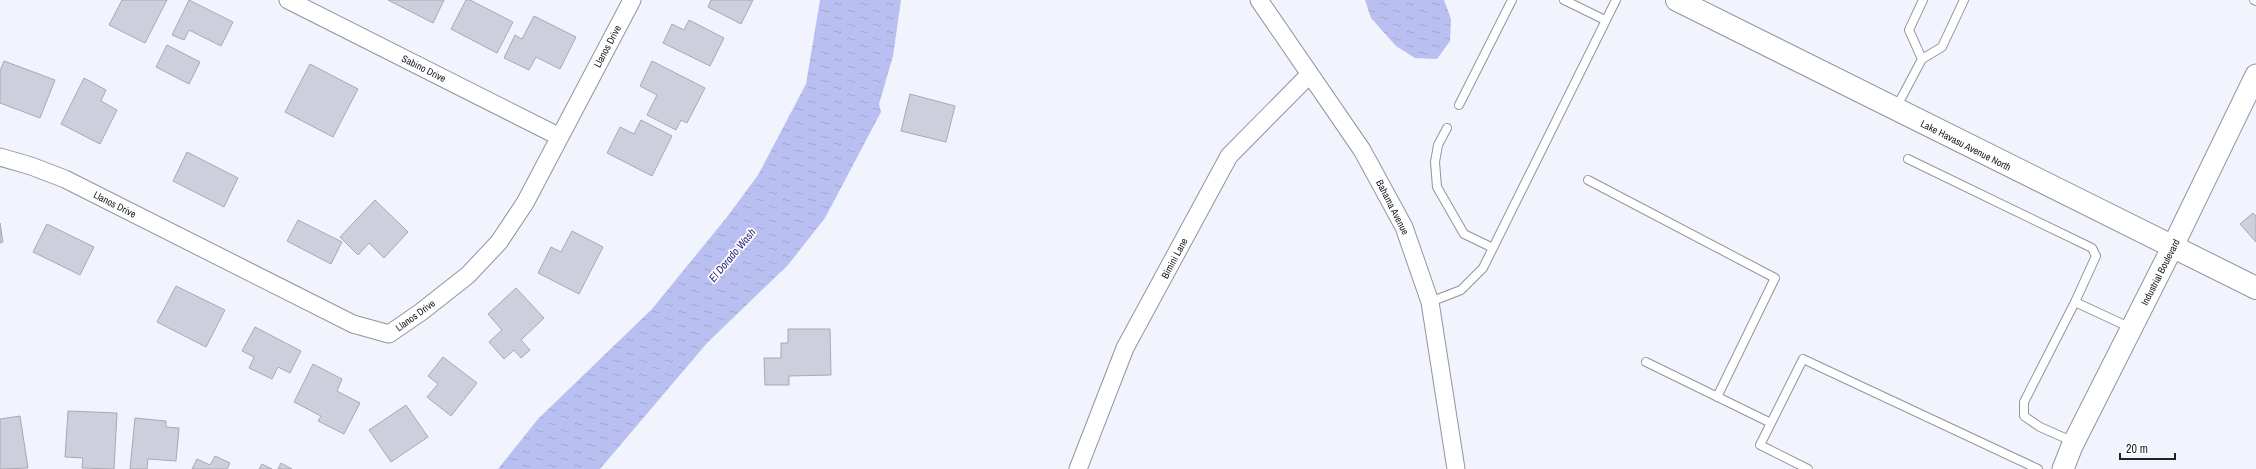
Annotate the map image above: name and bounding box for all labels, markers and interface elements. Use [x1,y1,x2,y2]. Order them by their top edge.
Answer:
street label: Llanos Drive [591,22,624,70]
street label: Sabino Drive [399,52,448,85]
street label: Lake Havasu Avenue North [1918,117,2013,174]
street label: Bahama Avenue [1373,178,1412,237]
street label: Llanos Drive [91,188,139,221]
water label: El Dorado Wash [706,225,758,285]
street label: Bimini Lane [1158,235,1191,281]
street label: Industrial Boulevard [2138,237,2183,308]
street label: Llanos Drive [393,296,438,334]
scale bar [2120,435,2175,461]
text: 20 m [2126,441,2148,457]

